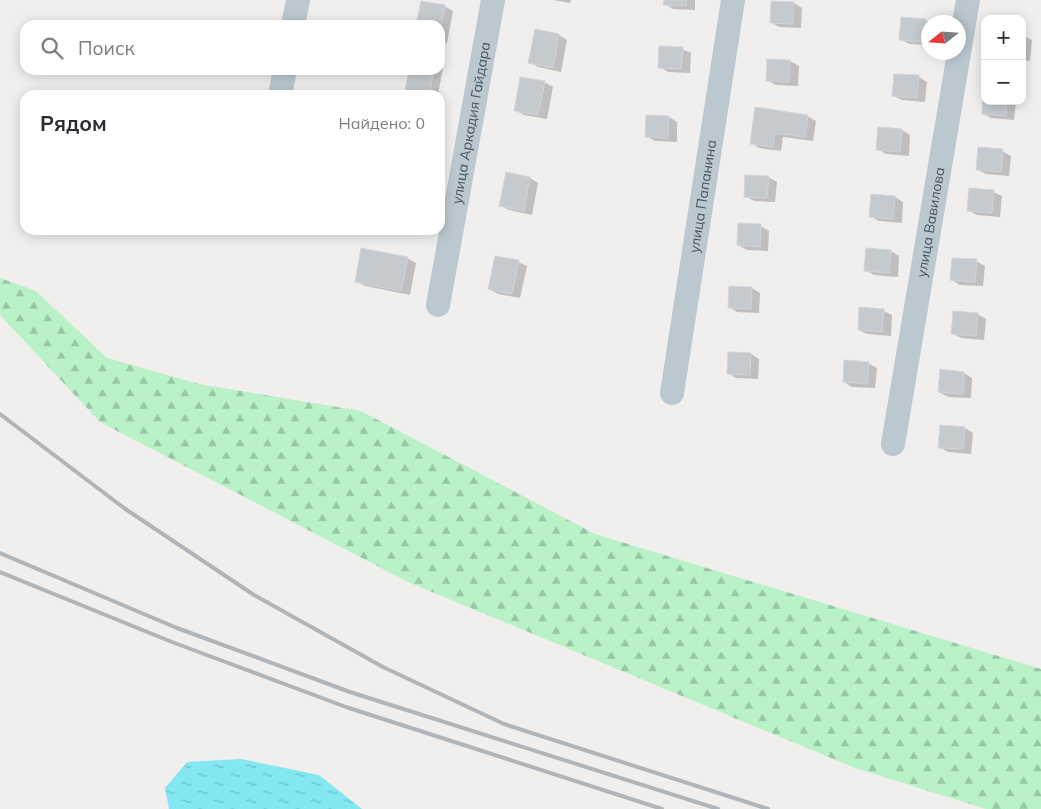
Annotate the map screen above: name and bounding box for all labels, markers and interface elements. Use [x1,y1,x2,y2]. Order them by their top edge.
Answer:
north arrow [921,15,966,60]
map controls [981,15,1026,105]
button: + [981,15,1026,60]
search box [20,20,445,75]
icon: search [38,34,66,62]
text: Поиск [78,36,135,60]
street label: улица Аркадия Гайдара [447,40,494,206]
button: − [981,60,1026,105]
text: Рядом [40,110,107,136]
text: Найдено: 0 [339,113,425,133]
street label: улица Папанина [685,139,720,254]
street label: улица Вавилова [912,166,949,279]

